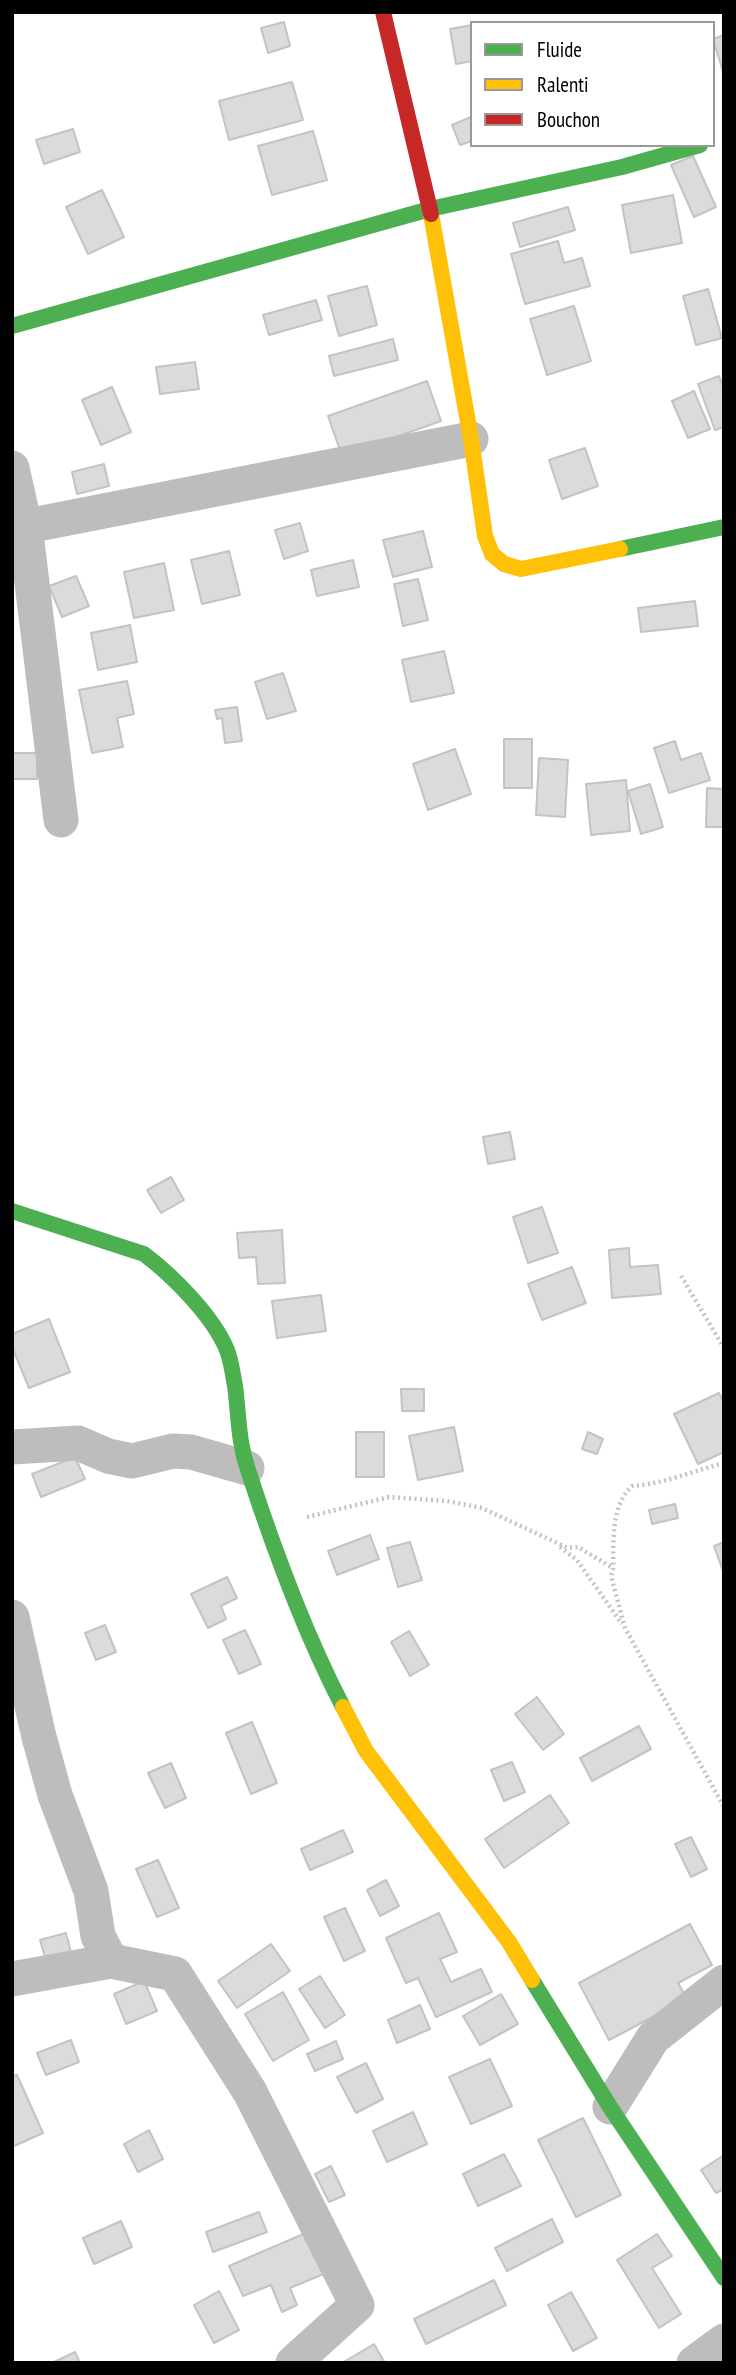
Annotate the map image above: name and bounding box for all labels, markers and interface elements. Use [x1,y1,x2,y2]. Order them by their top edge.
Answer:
legend [470,21,715,147]
text: Fluide [537,36,582,63]
text: Ralenti [537,71,589,98]
text: Bouchon [537,106,600,133]

